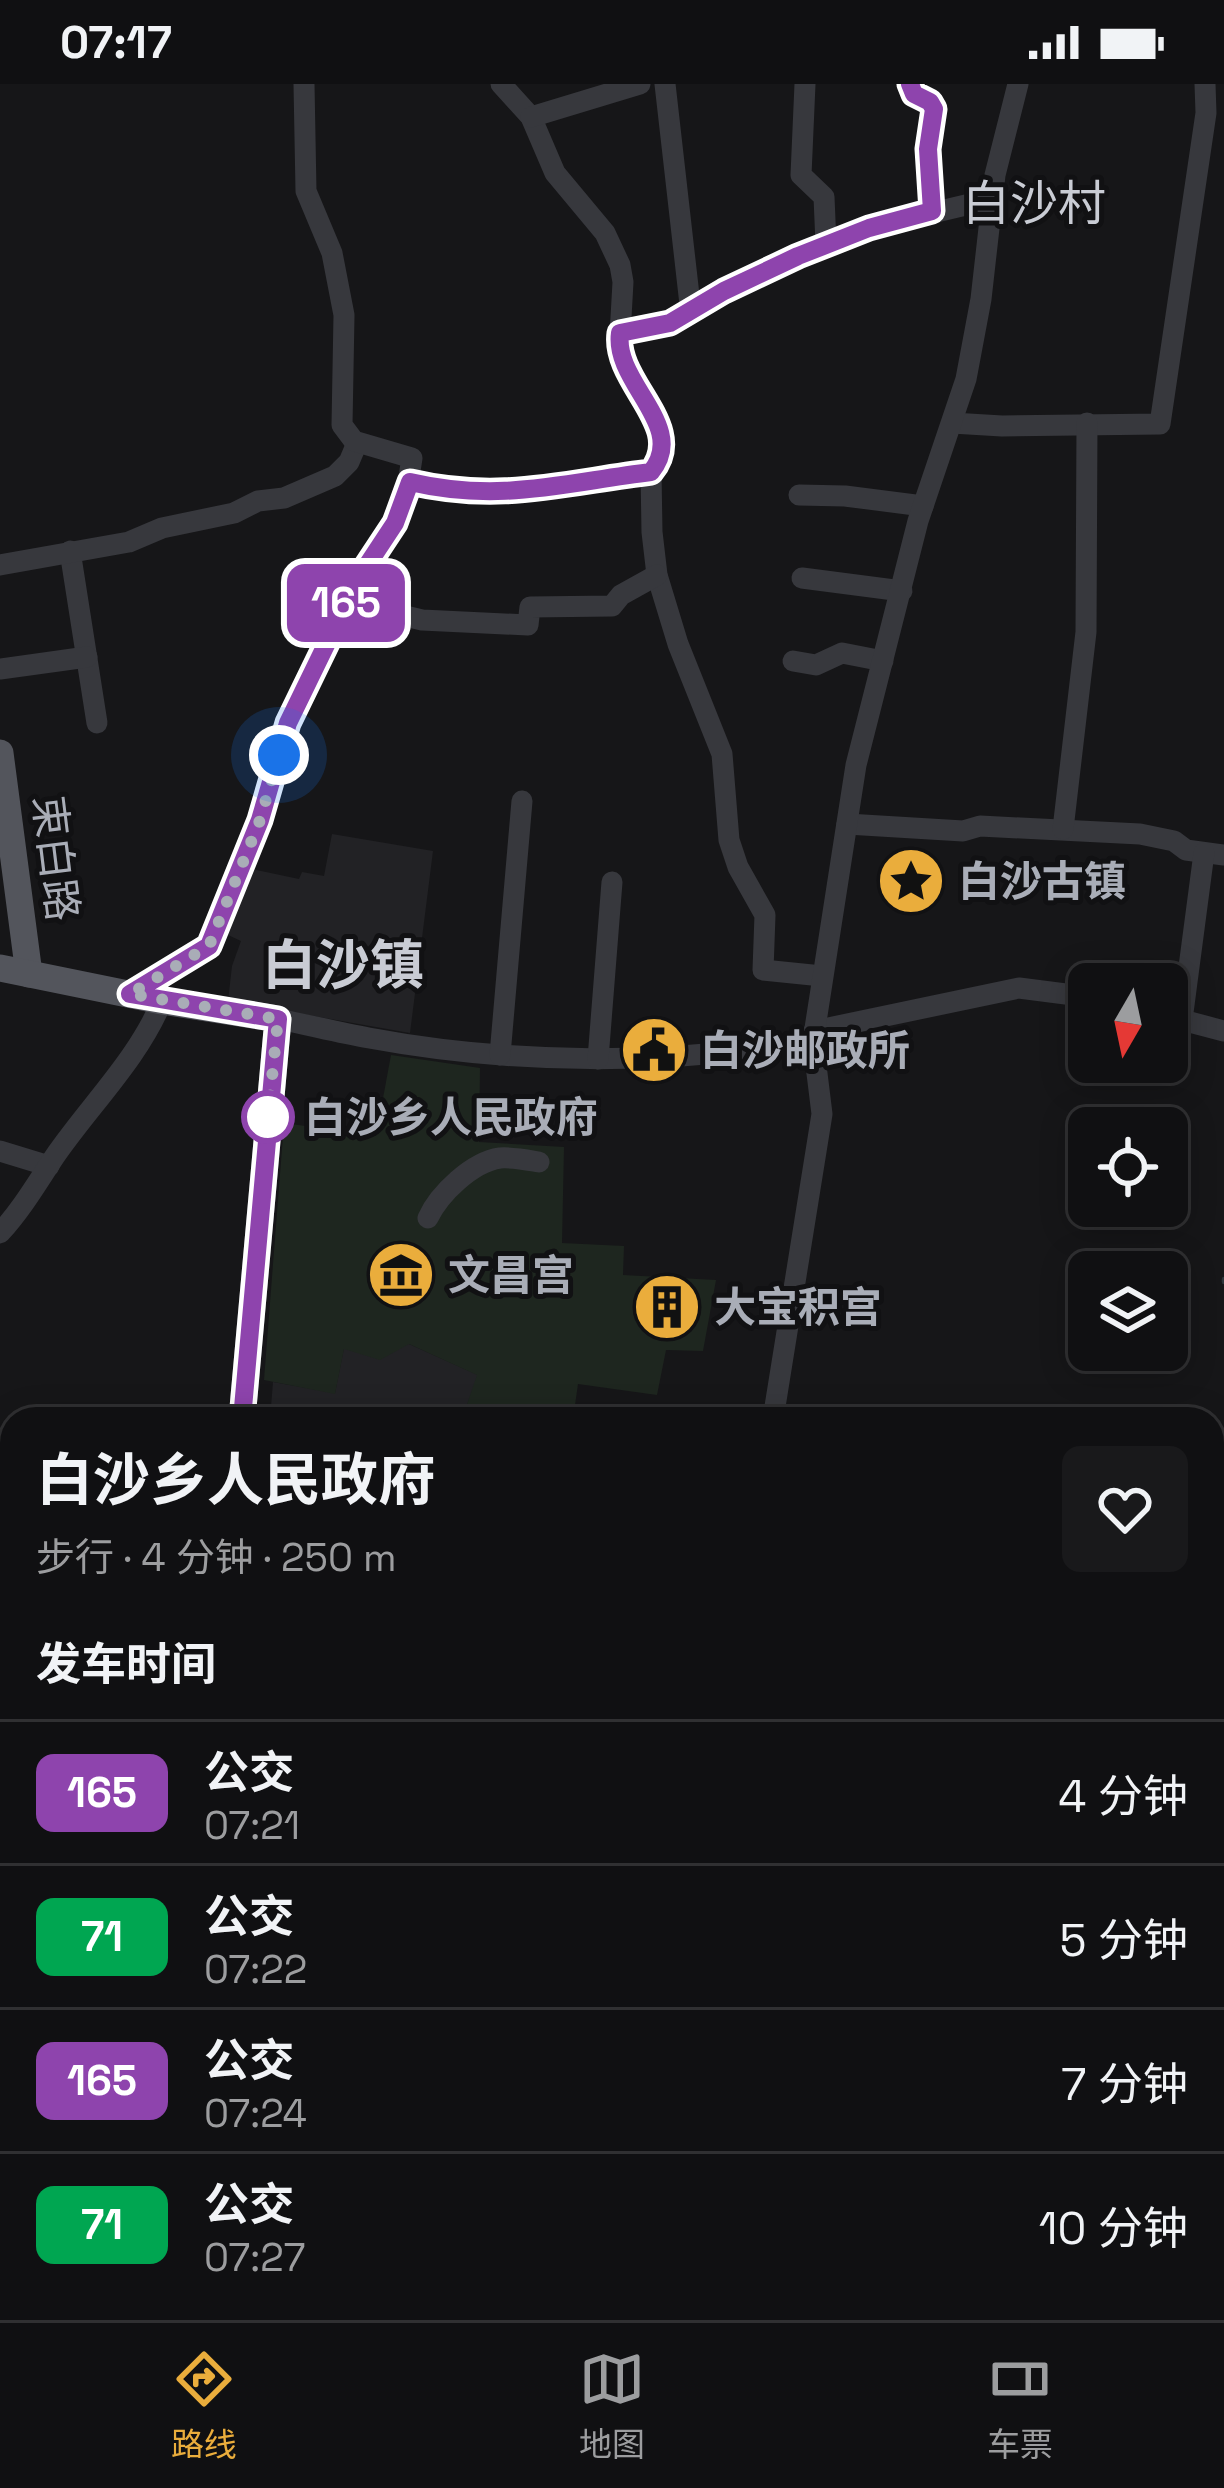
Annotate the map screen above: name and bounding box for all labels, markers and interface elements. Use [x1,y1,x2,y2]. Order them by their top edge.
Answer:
text: 07:17 [60,14,172,71]
district label: 白沙村 [962,173,1106,234]
line badge: 165 [277,564,415,642]
text: 165 [311,576,381,629]
your location [249,725,309,785]
street label: 束白路 [22,792,89,924]
place icon: 白沙古镇 [876,846,946,916]
place label: 白沙古镇 [958,855,1126,908]
district label: 白沙镇 [262,931,424,1000]
north arrow [1068,963,1188,1083]
map controls [1068,963,1188,1371]
public building icon: 白沙邮政所 [619,1015,689,1085]
place label: 白沙邮政所 [700,1024,910,1077]
place label: 白沙乡人民政府 [304,1091,598,1144]
marker: 白沙乡人民政府 [243,1092,293,1142]
button: locate [1068,1107,1188,1227]
museum icon: 文昌宫 [366,1240,436,1310]
place label: 文昌宫 [448,1249,574,1302]
button: layers [1068,1251,1188,1371]
building icon: 大宝积宫 [632,1272,702,1342]
place label: 大宝积宫 [714,1281,882,1334]
text: 白沙乡人民政府 [36,1444,435,1517]
button: heart [1062,1446,1188,1572]
text: 步行 · 4 分钟 · 250 m [36,1533,397,1582]
text: 发车时间 [36,1636,216,1693]
text: 公交 [204,1744,294,1801]
text: 165 [67,1766,137,1819]
text: 4 分钟 [1058,1768,1188,1825]
text: 07:21 [204,1801,300,1850]
text: 公交 [204,1888,294,1945]
text: 71 [81,1910,123,1963]
text: 5 分钟 [1059,1912,1188,1969]
text: 07:22 [204,1945,307,1994]
text: 公交 [204,2032,294,2089]
text: 165 [67,2054,137,2107]
text: 7 分钟 [1061,2056,1188,2113]
text: 07:24 [204,2089,307,2138]
text: 公交 [204,2176,294,2233]
text: 71 [81,2198,123,2251]
text: 10 分钟 [1039,2200,1188,2257]
text: 07:27 [204,2233,305,2282]
tab: 路线 [171,2346,237,2466]
tab: 地图 [579,2346,645,2466]
tab: 车票 [987,2346,1053,2466]

